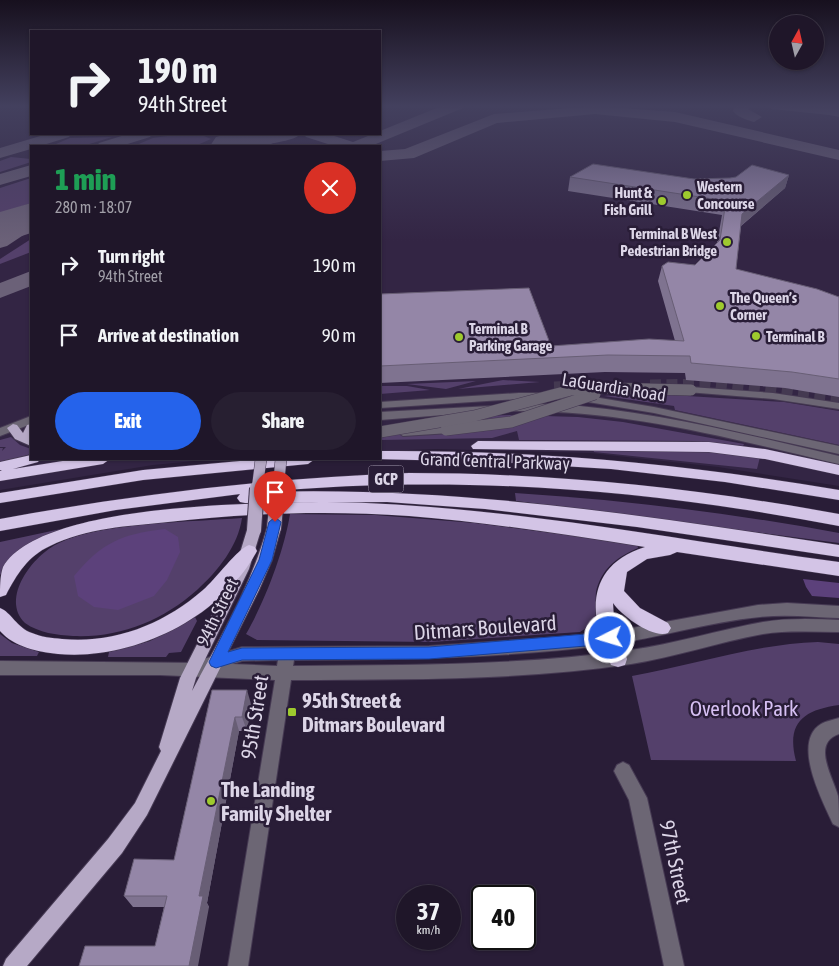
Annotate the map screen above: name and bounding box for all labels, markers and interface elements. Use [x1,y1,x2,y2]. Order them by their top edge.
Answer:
north arrow [769,15,824,70]
map controls [769,15,824,70]
icon: right [55,50,120,115]
text: 190 m [138,50,217,90]
text: 94th Street [138,91,227,117]
text: 1 min [55,162,116,196]
button: close [304,162,356,214]
place label: Western Concourse [696,178,755,212]
place label: Hunt & Fish Grill [604,184,653,218]
marker: Western Concourse [681,189,693,201]
marker: Hunt & Fish Grill [656,195,668,207]
text: 280 m · 18:07 [55,198,132,216]
place label: Terminal B West Pedestrian Bridge [620,225,718,259]
marker: Terminal B West Pedestrian Bridge [721,236,733,248]
text: Turn right [98,245,165,267]
icon: right [55,251,83,279]
text: 190 m [313,254,356,276]
text: 94th Street [98,267,163,285]
place label: The Queen’s Corner [730,289,798,323]
marker: The Queen’s Corner [714,300,726,312]
place label: Terminal B Parking Garage [469,320,552,354]
icon: arrive [55,321,83,349]
text: Arrive at destination [98,324,239,346]
text: 90 m [322,324,356,346]
place label: Terminal B [766,328,825,345]
marker: Terminal B [750,330,762,342]
marker: Terminal B Parking Garage [453,331,465,343]
street label: LaGuardia Road [560,368,668,406]
button: Exit [55,392,201,450]
button: Share [211,392,356,450]
street label: Grand Central Parkway [420,448,570,474]
road number: GCP [368,466,404,492]
pin [254,471,296,522]
icon: arrive [261,478,289,506]
street label: 94th Street [192,575,242,649]
street label: Ditmars Boulevard [413,610,557,644]
position arrow [583,611,635,663]
street label: 95th Street [236,673,272,761]
place label: 95th Street & Ditmars Boulevard [302,688,445,736]
park label: Overlook Park [690,696,798,720]
marker: 95th Street & Ditmars Boulevard [286,706,298,718]
place label: The Landing Family Shelter [221,777,332,825]
marker: The Landing Family Shelter [205,795,217,807]
street label: 97th Street [655,818,697,906]
speed limit sign: 40 [471,885,536,950]
text: 37 [417,897,440,925]
text: km/h [417,923,440,937]

